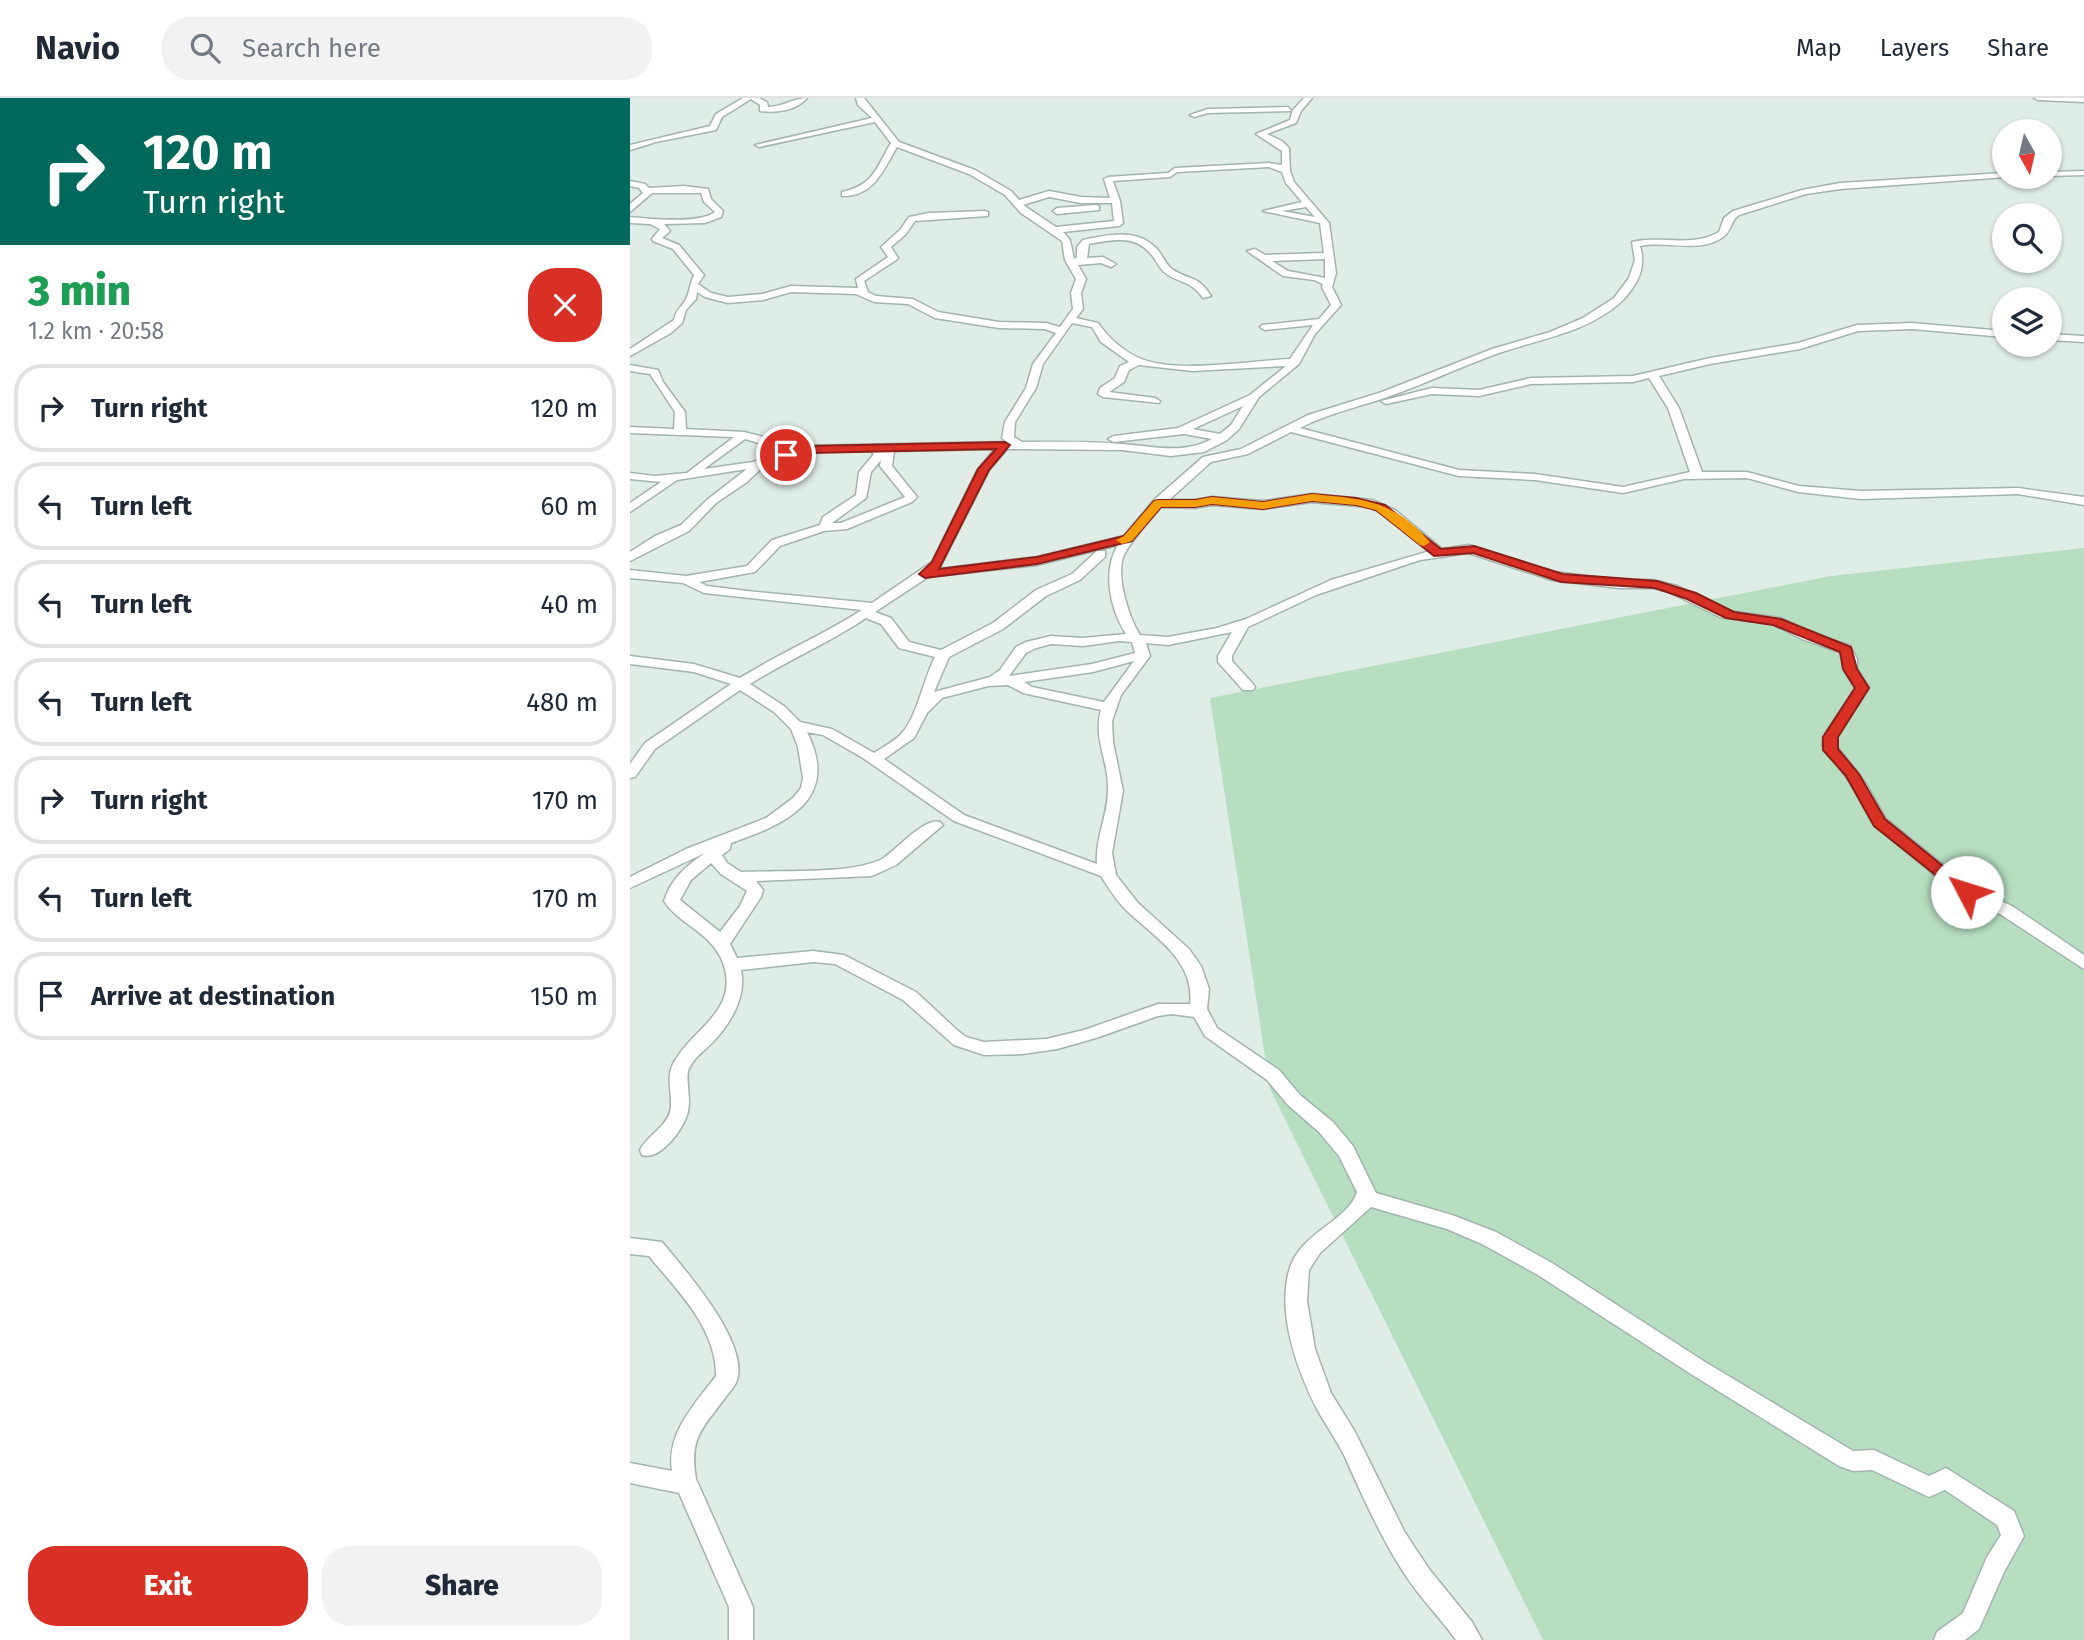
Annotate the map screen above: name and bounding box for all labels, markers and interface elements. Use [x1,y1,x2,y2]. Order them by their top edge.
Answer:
search box [162,17,652,80]
text: Navio [35,28,120,68]
icon: search [186,29,224,67]
text: Search here [242,33,381,64]
text: Map [1796,34,1842,62]
text: Layers [1880,34,1949,62]
text: Share [1987,34,2049,62]
north arrow [1992,119,2062,189]
map controls [1992,119,2062,357]
text: 120 m [143,123,273,182]
icon: right [28,126,119,217]
text: Turn right [143,183,285,221]
button: search [1992,203,2062,273]
text: 3 min [28,266,131,316]
button: close [528,268,602,342]
button: layers [1992,287,2062,357]
text: 1.2 km · 20:58 [28,317,164,345]
icon: right [32,389,70,427]
text: Turn right [91,393,208,424]
text: 120 m [530,393,598,424]
pin [756,425,816,485]
icon: arrive [767,436,805,474]
icon: left [32,487,70,525]
text: Turn left [91,491,192,522]
text: 60 m [540,491,598,522]
icon: left [32,585,70,623]
text: Turn left [91,589,192,620]
text: 40 m [540,589,598,620]
icon: left [32,683,70,721]
text: Turn left [91,687,192,718]
text: 480 m [526,687,598,718]
icon: right [32,781,70,819]
text: Turn right [91,785,208,816]
text: 170 m [532,785,598,816]
position arrow [1930,855,2004,929]
icon: left [32,879,70,917]
text: Turn left [91,883,192,914]
text: 170 m [532,883,598,914]
icon: arrive [32,977,70,1015]
text: Arrive at destination [91,981,335,1012]
text: 150 m [530,981,598,1012]
button: Exit [28,1546,308,1626]
button: Share [322,1546,602,1626]

